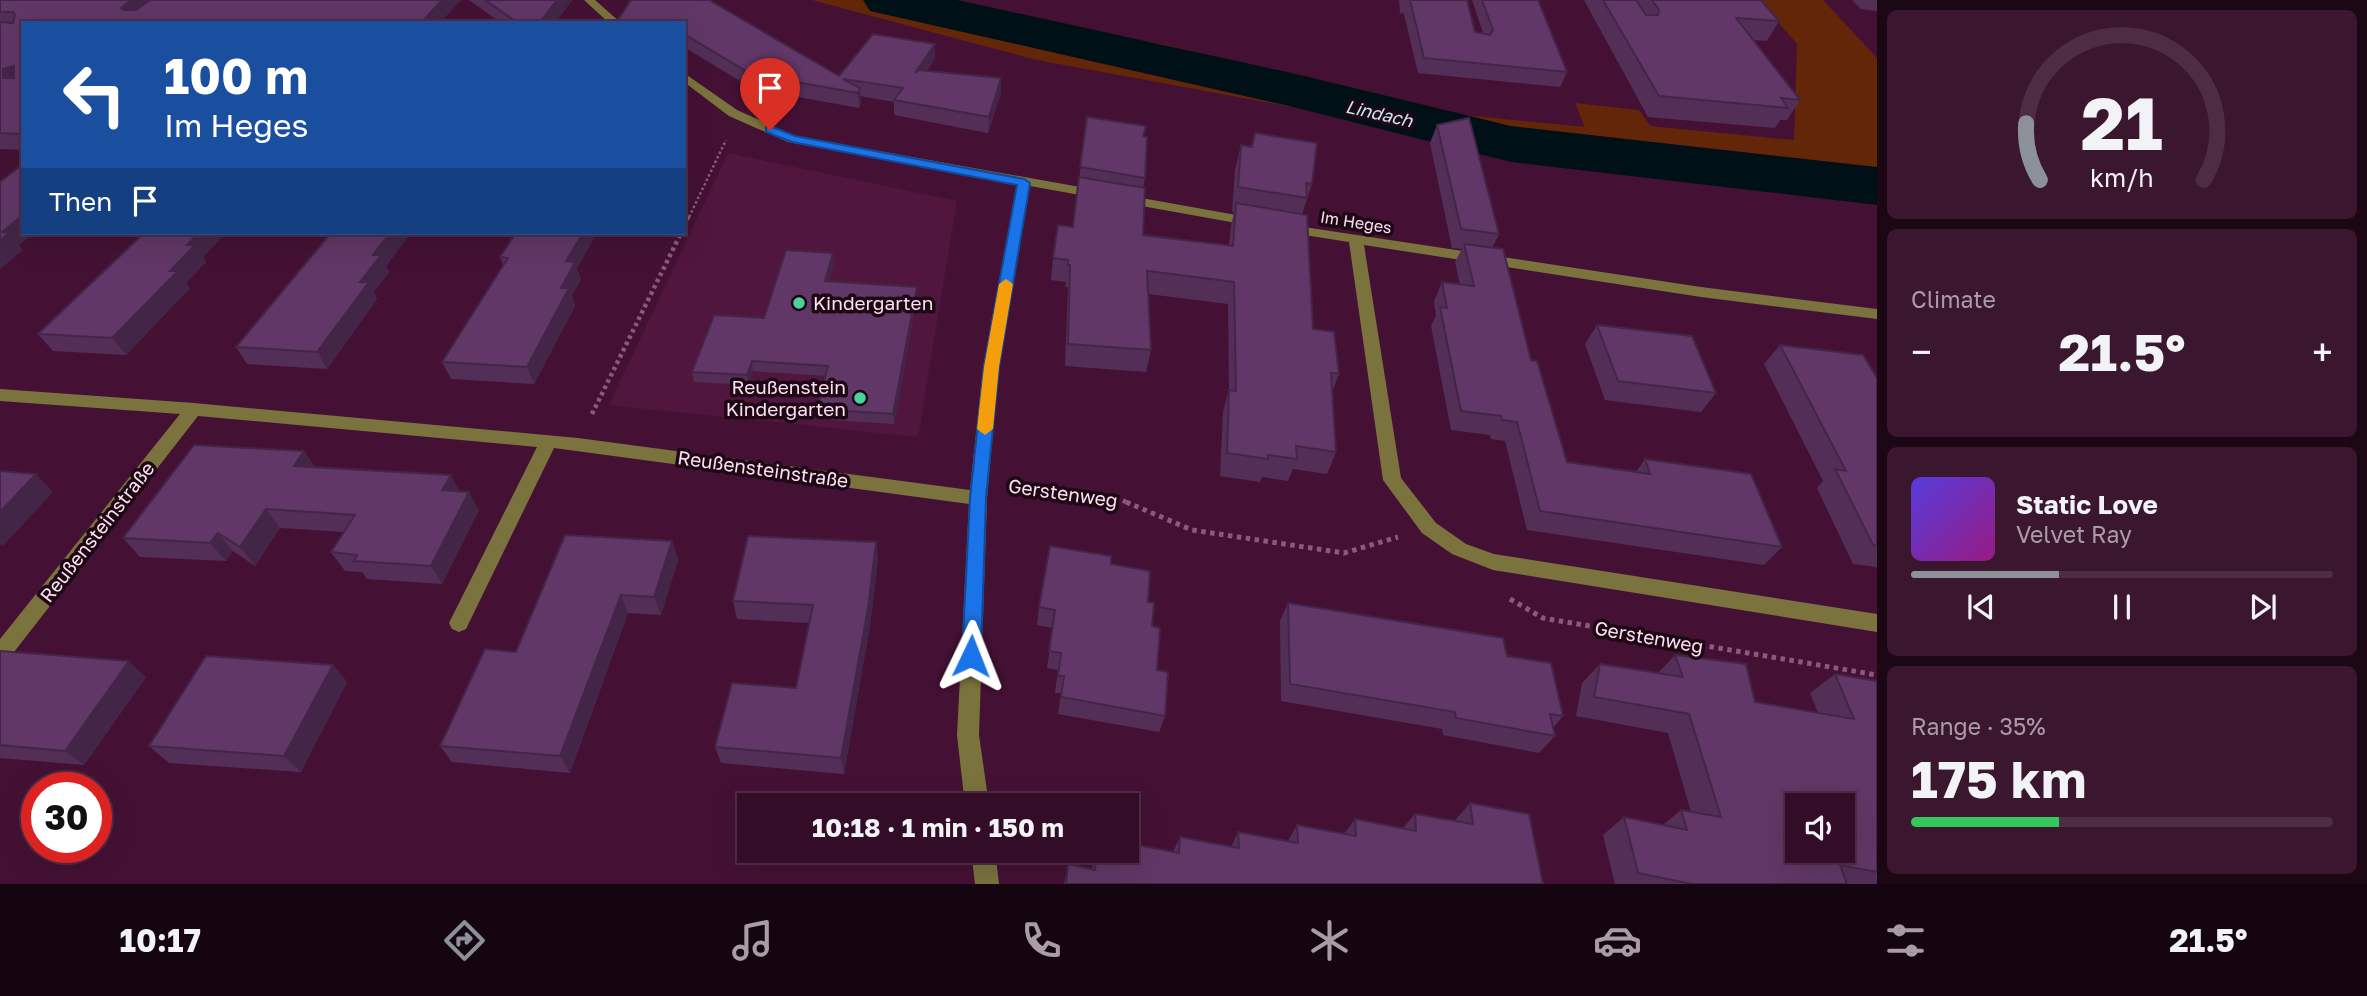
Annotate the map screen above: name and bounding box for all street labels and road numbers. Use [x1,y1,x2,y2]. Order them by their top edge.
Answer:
street label: Im Heges [1319,206,1393,238]
street label: Reußensteinstraße [676,445,850,492]
street label: Reußensteinstraße [35,457,159,607]
street label: Gerstenweg [1007,473,1119,512]
street label: Gerstenweg [1593,616,1705,657]

